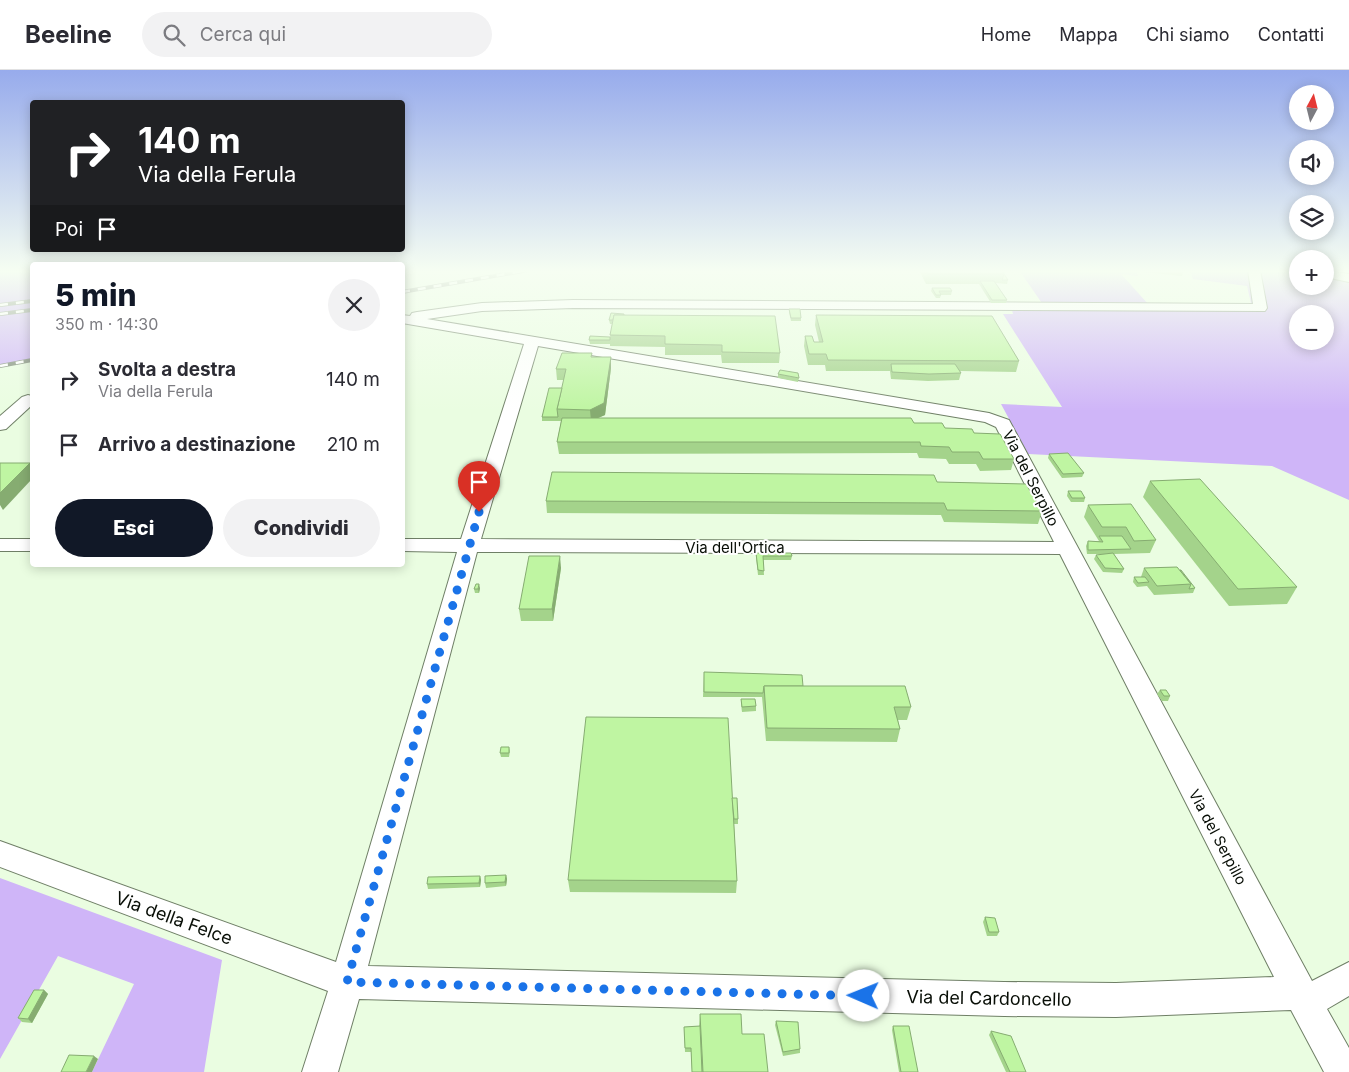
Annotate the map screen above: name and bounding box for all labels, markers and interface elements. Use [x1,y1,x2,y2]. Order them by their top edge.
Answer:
search box [142,12,492,57]
text: Beeline [25,20,112,49]
icon: search [160,21,188,49]
text: Cerca qui [200,23,286,46]
text: Home [981,24,1031,45]
text: Mappa [1059,24,1118,45]
text: Chi siamo [1146,24,1230,45]
text: Contatti [1258,24,1324,45]
north arrow [1289,85,1334,130]
map controls [1289,85,1334,350]
text: 140 m [138,119,241,161]
icon: right [55,120,120,185]
button: sound [1289,140,1334,185]
text: Via della Ferula [138,161,296,187]
button: layers [1289,195,1334,240]
icon: arrive [93,215,121,243]
text: Poi [55,218,83,241]
button: + [1289,250,1334,295]
text: 5 min [55,277,137,313]
button: close [328,279,380,331]
button: − [1289,305,1334,350]
text: 350 m · 14:30 [55,314,158,334]
text: Svolta a destra [98,358,236,381]
icon: right [55,366,83,394]
text: 140 m [326,368,380,391]
text: Via della Ferula [98,381,213,401]
street label: Via del Serpillo [999,427,1063,529]
icon: arrive [55,431,83,459]
text: Arrivo a destinazione [98,433,296,456]
text: 210 m [327,433,380,456]
pin [458,461,500,512]
icon: arrive [465,468,493,496]
button: Esci [55,499,213,557]
button: Condividi [223,499,380,557]
street label: Via dell'Ortica [685,538,785,557]
street label: Via del Serpillo [1185,786,1251,888]
street label: Via della Felce [113,887,235,949]
position arrow [837,969,889,1021]
street label: Via del Cardoncello [906,986,1072,1010]

